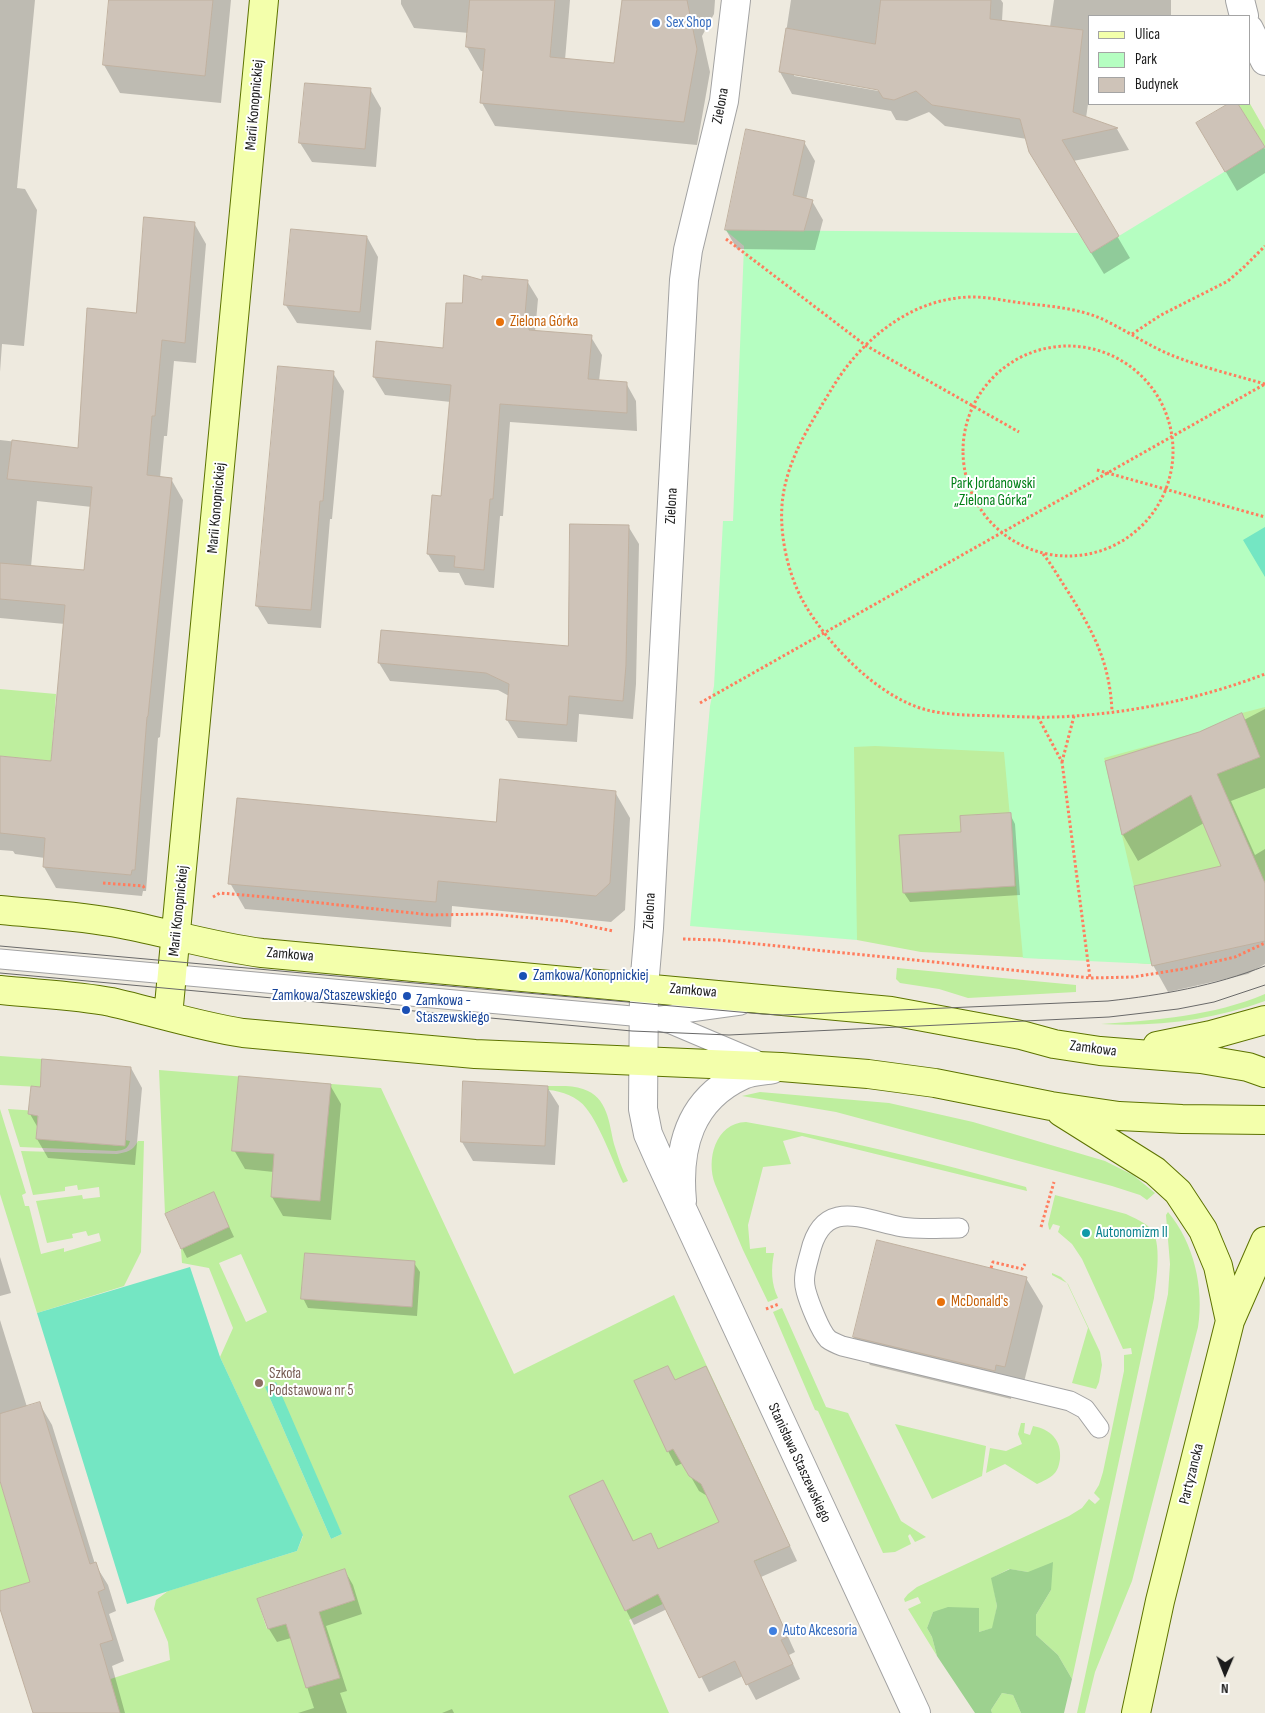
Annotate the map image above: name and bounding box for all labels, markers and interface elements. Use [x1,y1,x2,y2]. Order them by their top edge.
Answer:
place label: Sex Shop [666,14,712,32]
legend [1088,15,1250,105]
marker: Sex Shop [650,17,662,29]
text: Ulica [1135,25,1160,44]
text: Park [1135,50,1157,69]
street label: Marii Konopnickiej [242,59,268,151]
text: Budynek [1135,75,1178,94]
street label: Zielona [709,86,733,126]
place label: Zielona Górka [510,313,578,331]
marker: Zielona Górka [494,316,506,328]
street label: Marii Konopnickiej [204,462,230,554]
park label: Park Jordanowski „Zielona Górka” [951,475,1035,510]
street label: Zielona [662,487,682,525]
street label: Marii Konopnickiej [165,865,193,957]
street label: Zielona [640,892,660,930]
street label: Zamkowa [266,944,314,966]
place label: Zamkowa/Konopnickiej [533,967,649,985]
marker: Zamkowa/Konopnickiej [517,970,529,982]
street label: Zamkowa [669,980,717,1002]
place label: Zamkowa/Staszewskiego [272,987,397,1005]
marker: Zamkowa/Staszewskiego [401,990,413,1002]
place label: Zamkowa - Staszewskiego [416,992,490,1027]
marker: Zamkowa - Staszewskiego [400,1004,412,1016]
street label: Zamkowa [1069,1037,1117,1061]
place label: Autonomizm II [1096,1224,1168,1242]
marker: Autonomizm II [1080,1227,1092,1239]
place label: McDonald's [951,1293,1008,1311]
marker: McDonald's [935,1296,947,1308]
place label: Szkoła Podstawowa nr 5 [269,1365,353,1400]
marker: Szkoła Podstawowa nr 5 [253,1377,265,1389]
street label: Stanisława Staszewskiego [763,1400,835,1526]
street label: Partyzancka [1176,1442,1208,1506]
place label: Auto Akcesoria [783,1622,857,1640]
marker: Auto Akcesoria [767,1625,779,1637]
north arrow [1200,1648,1250,1698]
text: N [1221,1680,1229,1697]

